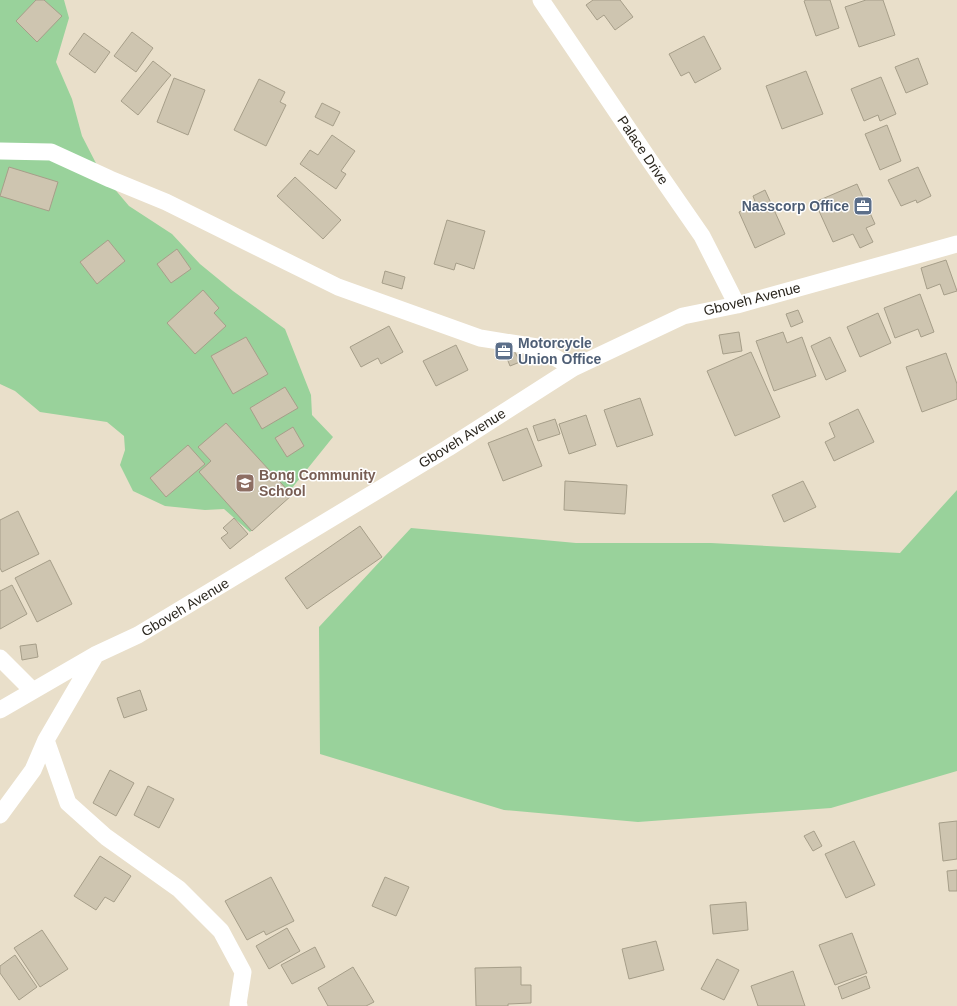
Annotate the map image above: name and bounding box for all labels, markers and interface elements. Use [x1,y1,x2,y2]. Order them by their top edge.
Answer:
street label: Palace Drive [614,113,672,188]
office icon: Nasscorp Office [852,195,874,217]
place label: Nasscorp Office [742,198,849,214]
street label: Gboveh Avenue [702,279,802,319]
place label: Motorcycle Union Office [518,335,601,367]
office icon: Motorcycle Union Office [493,340,515,362]
street label: Gboveh Avenue [416,405,509,471]
place label: Bong Community School [259,467,376,499]
school or university icon: Bong Community School [234,472,256,494]
street label: Gboveh Avenue [138,574,232,639]

